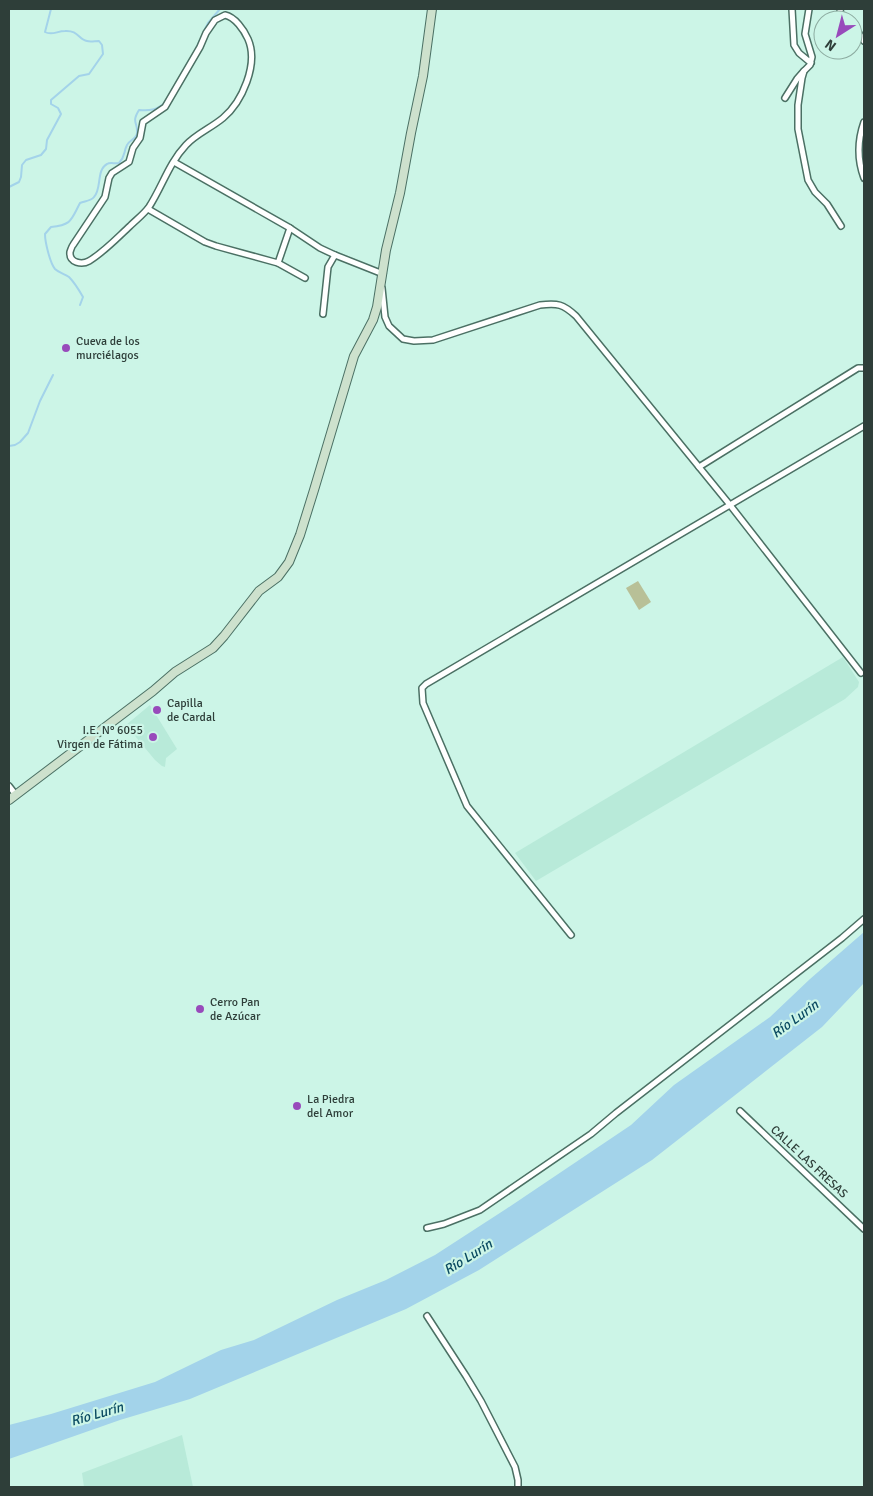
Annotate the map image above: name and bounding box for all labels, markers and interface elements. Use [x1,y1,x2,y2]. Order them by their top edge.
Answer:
north arrow [813,10,863,60]
text: N [822,35,840,55]
place label: Cueva de los murciélagos [76,334,140,363]
marker: Cueva de los murciélagos [60,342,72,354]
place label: Capilla de Cardal [167,696,216,725]
marker: Capilla de Cardal [151,704,163,716]
place label: I.E. N° 6055 Virgen de Fátima [57,723,143,752]
marker: I.E. N° 6055 Virgen de Fátima [147,731,159,743]
place label: Cerro Pan de Azúcar [210,995,261,1024]
water label: Río Lurín [768,996,822,1042]
marker: Cerro Pan de Azúcar [194,1003,206,1015]
place label: La Piedra del Amor [307,1092,355,1121]
marker: La Piedra del Amor [291,1100,303,1112]
street label: CALLE LAS FRESAS [767,1122,851,1202]
water label: Río Lurín [441,1235,496,1279]
water label: Río Lurín [69,1398,126,1430]

